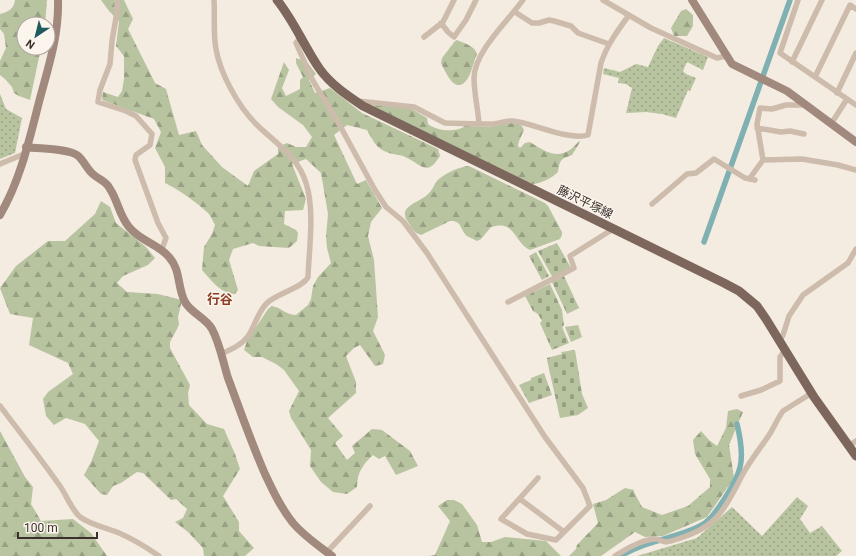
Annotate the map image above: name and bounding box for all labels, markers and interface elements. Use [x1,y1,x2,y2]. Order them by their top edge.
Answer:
north arrow [16,16,56,56]
text: N [23,36,37,51]
street label: 藤沢平塚線 [555,183,615,221]
district label: 行谷 [207,292,233,307]
scale bar [18,514,97,540]
text: 100 m [24,521,58,535]

